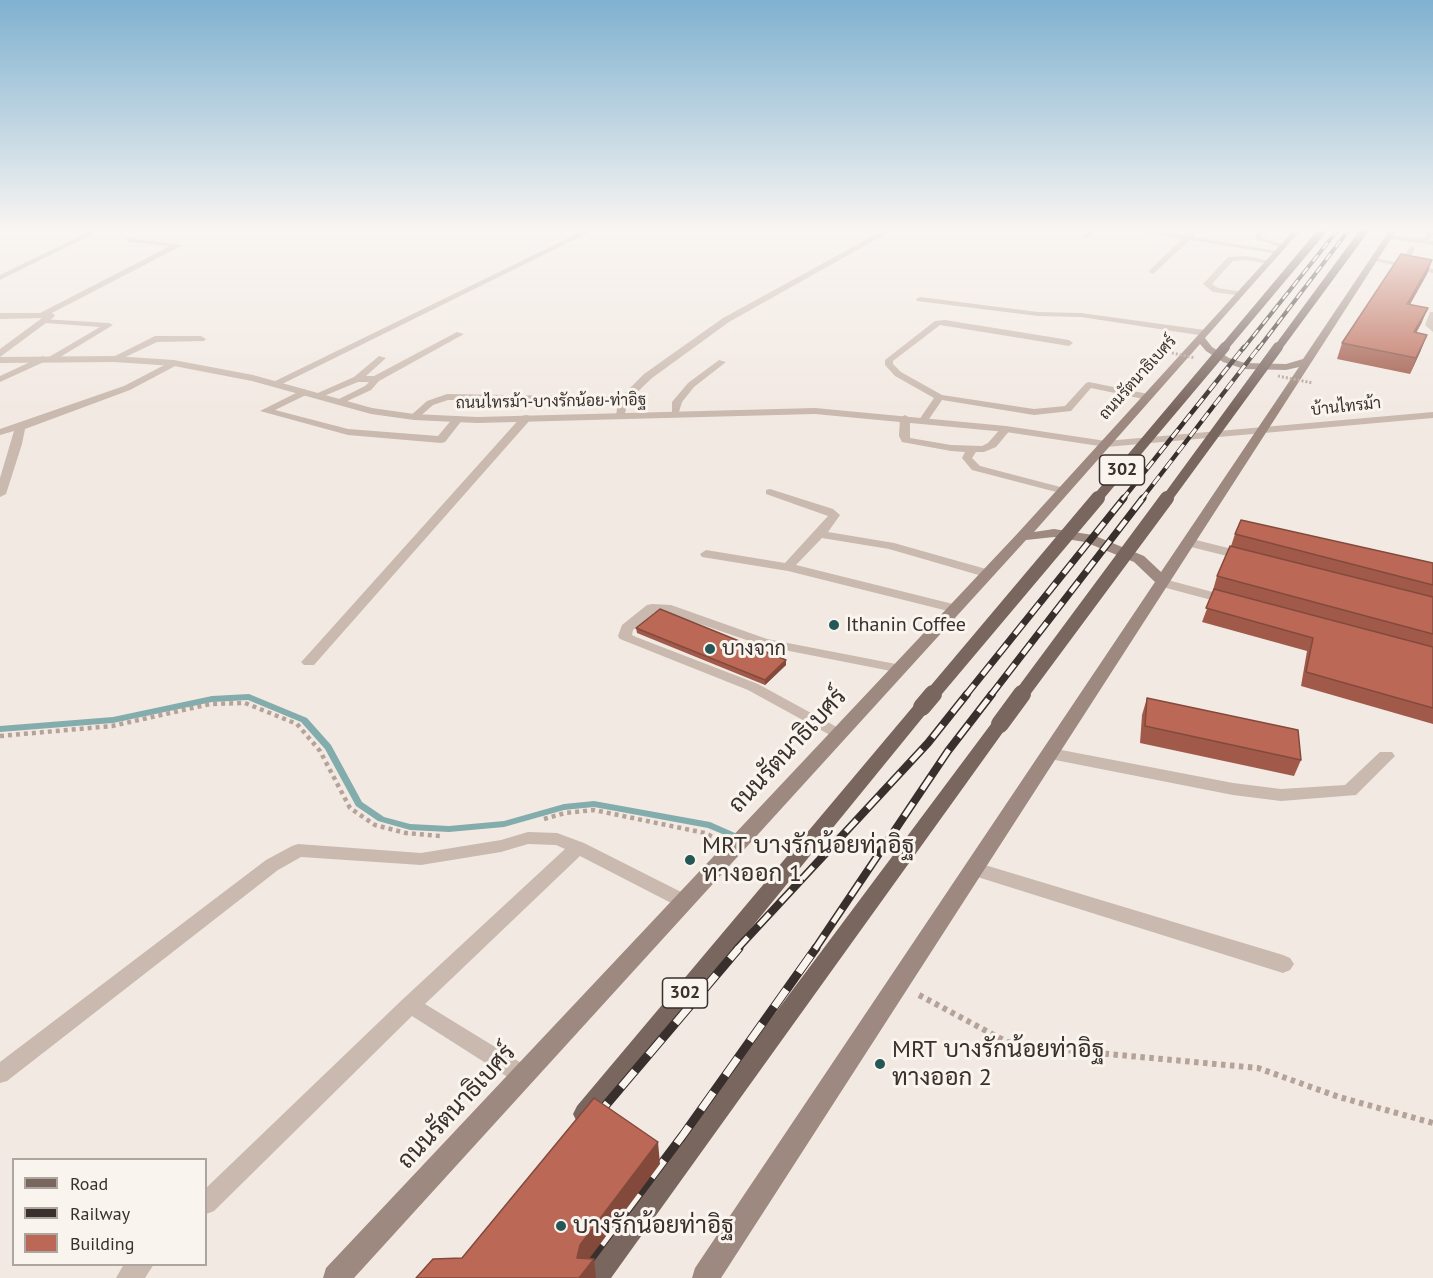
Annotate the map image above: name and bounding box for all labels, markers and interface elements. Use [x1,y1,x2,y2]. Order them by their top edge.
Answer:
street label: ถนนรัตนาธิเบศร์ [1095,332,1181,424]
street label: ถนนไทรม้า-บางรักน้อย-ท่าอิฐ [456,391,646,413]
street label: บ้านไทรม้า [1310,394,1382,420]
road number: 302 [1100,455,1144,485]
place label: Ithanin Coffee [846,613,966,637]
marker: Ithanin Coffee [827,618,841,632]
place label: บางจาก [722,637,786,661]
marker: บางจาก [703,642,717,656]
street label: ถนนรัตนาธิเบศร์ [723,683,853,819]
place label: MRT บางรักน้อยท่าอิฐ ทางออก 1 [702,832,915,888]
marker: MRT บางรักน้อยท่าอิฐ ทางออก 1 [683,853,697,867]
road number: 302 [662,978,708,1008]
place label: MRT บางรักน้อยท่าอิฐ ทางออก 2 [892,1036,1105,1092]
street label: ถนนรัตนาธิเบศร์ [392,1039,522,1175]
marker: MRT บางรักน้อยท่าอิฐ ทางออก 2 [873,1057,887,1071]
legend [12,1158,207,1266]
text: Road [70,1172,108,1195]
text: Railway [70,1202,130,1225]
place label: บางรักน้อยท่าอิฐ [573,1212,734,1240]
marker: บางรักน้อยท่าอิฐ [554,1219,568,1233]
text: Building [70,1232,134,1255]

